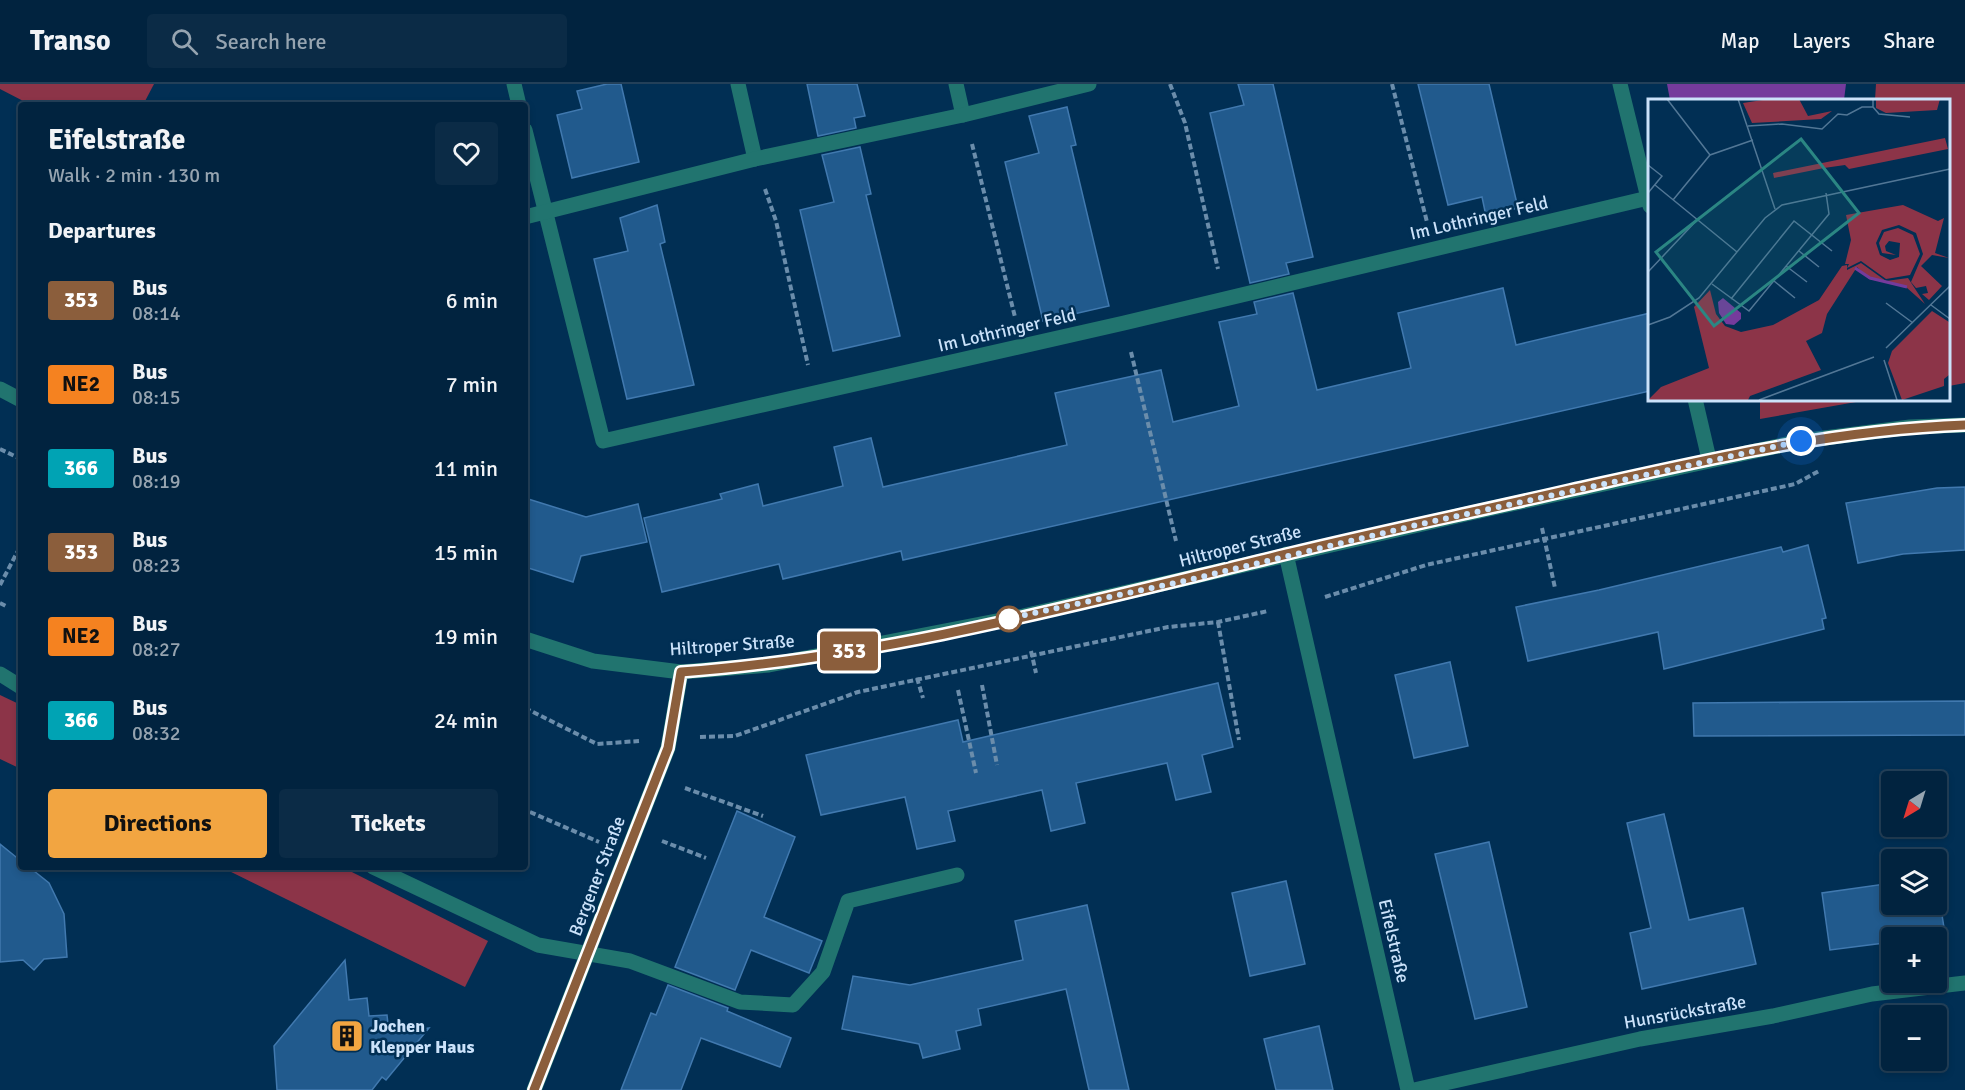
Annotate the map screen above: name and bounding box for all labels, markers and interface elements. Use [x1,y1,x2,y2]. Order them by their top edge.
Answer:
search box [147,14,567,68]
text: Transo [30,24,111,58]
icon: search [168,25,201,58]
text: Search here [216,28,326,55]
text: Map [1721,28,1759,54]
text: Layers [1792,28,1850,54]
text: Share [1883,28,1935,54]
inset map [1648,99,1950,400]
button: heart [435,122,498,185]
text: Eifelstraße [48,123,185,157]
text: Walk · 2 min · 130 m [48,163,220,188]
street label: Im Lothringer Feld [1408,191,1550,245]
text: Departures [48,217,156,244]
text: Bus [132,274,167,301]
text: 353 [64,287,98,313]
text: 6 min [446,287,498,314]
text: 08:14 [132,301,181,326]
street label: Im Lothringer Feld [936,303,1078,357]
text: Bus [132,358,167,385]
text: NE2 [62,371,100,397]
text: 7 min [446,371,498,398]
text: 08:15 [132,385,181,410]
your location [1786,426,1816,456]
text: Bus [132,442,167,469]
text: 366 [64,455,98,481]
text: 11 min [434,455,498,482]
text: 08:19 [132,469,181,494]
street label: Hiltroper Straße [1177,520,1303,572]
text: Bus [132,526,167,553]
text: 353 [64,539,98,565]
text: 15 min [434,539,498,566]
text: 08:23 [132,553,181,578]
unlabelled marker [996,606,1022,632]
text: Bus [132,610,167,637]
text: NE2 [62,623,100,649]
text: 19 min [434,623,498,650]
street label: Hiltroper Straße [669,630,795,660]
line badge: 353 [814,632,884,670]
text: 08:27 [132,637,181,662]
text: 353 [832,638,866,664]
text: Bus [132,694,167,721]
text: 366 [64,707,98,733]
text: 24 min [434,707,498,734]
text: 08:32 [132,721,181,746]
north arrow [1881,771,1947,837]
map controls [1881,771,1947,1071]
button: Directions [48,789,267,858]
button: Tickets [279,789,498,858]
street label: Bergener Straße [564,813,630,939]
button: layers [1881,849,1947,915]
street label: Eifelstraße [1374,897,1414,985]
button: + [1881,927,1947,993]
street label: Hunsrückstraße [1622,990,1748,1034]
button: − [1881,1005,1947,1071]
place label: Jochen Klepper Haus [370,1015,474,1058]
building icon: Jochen Klepper Haus [329,1018,365,1054]

